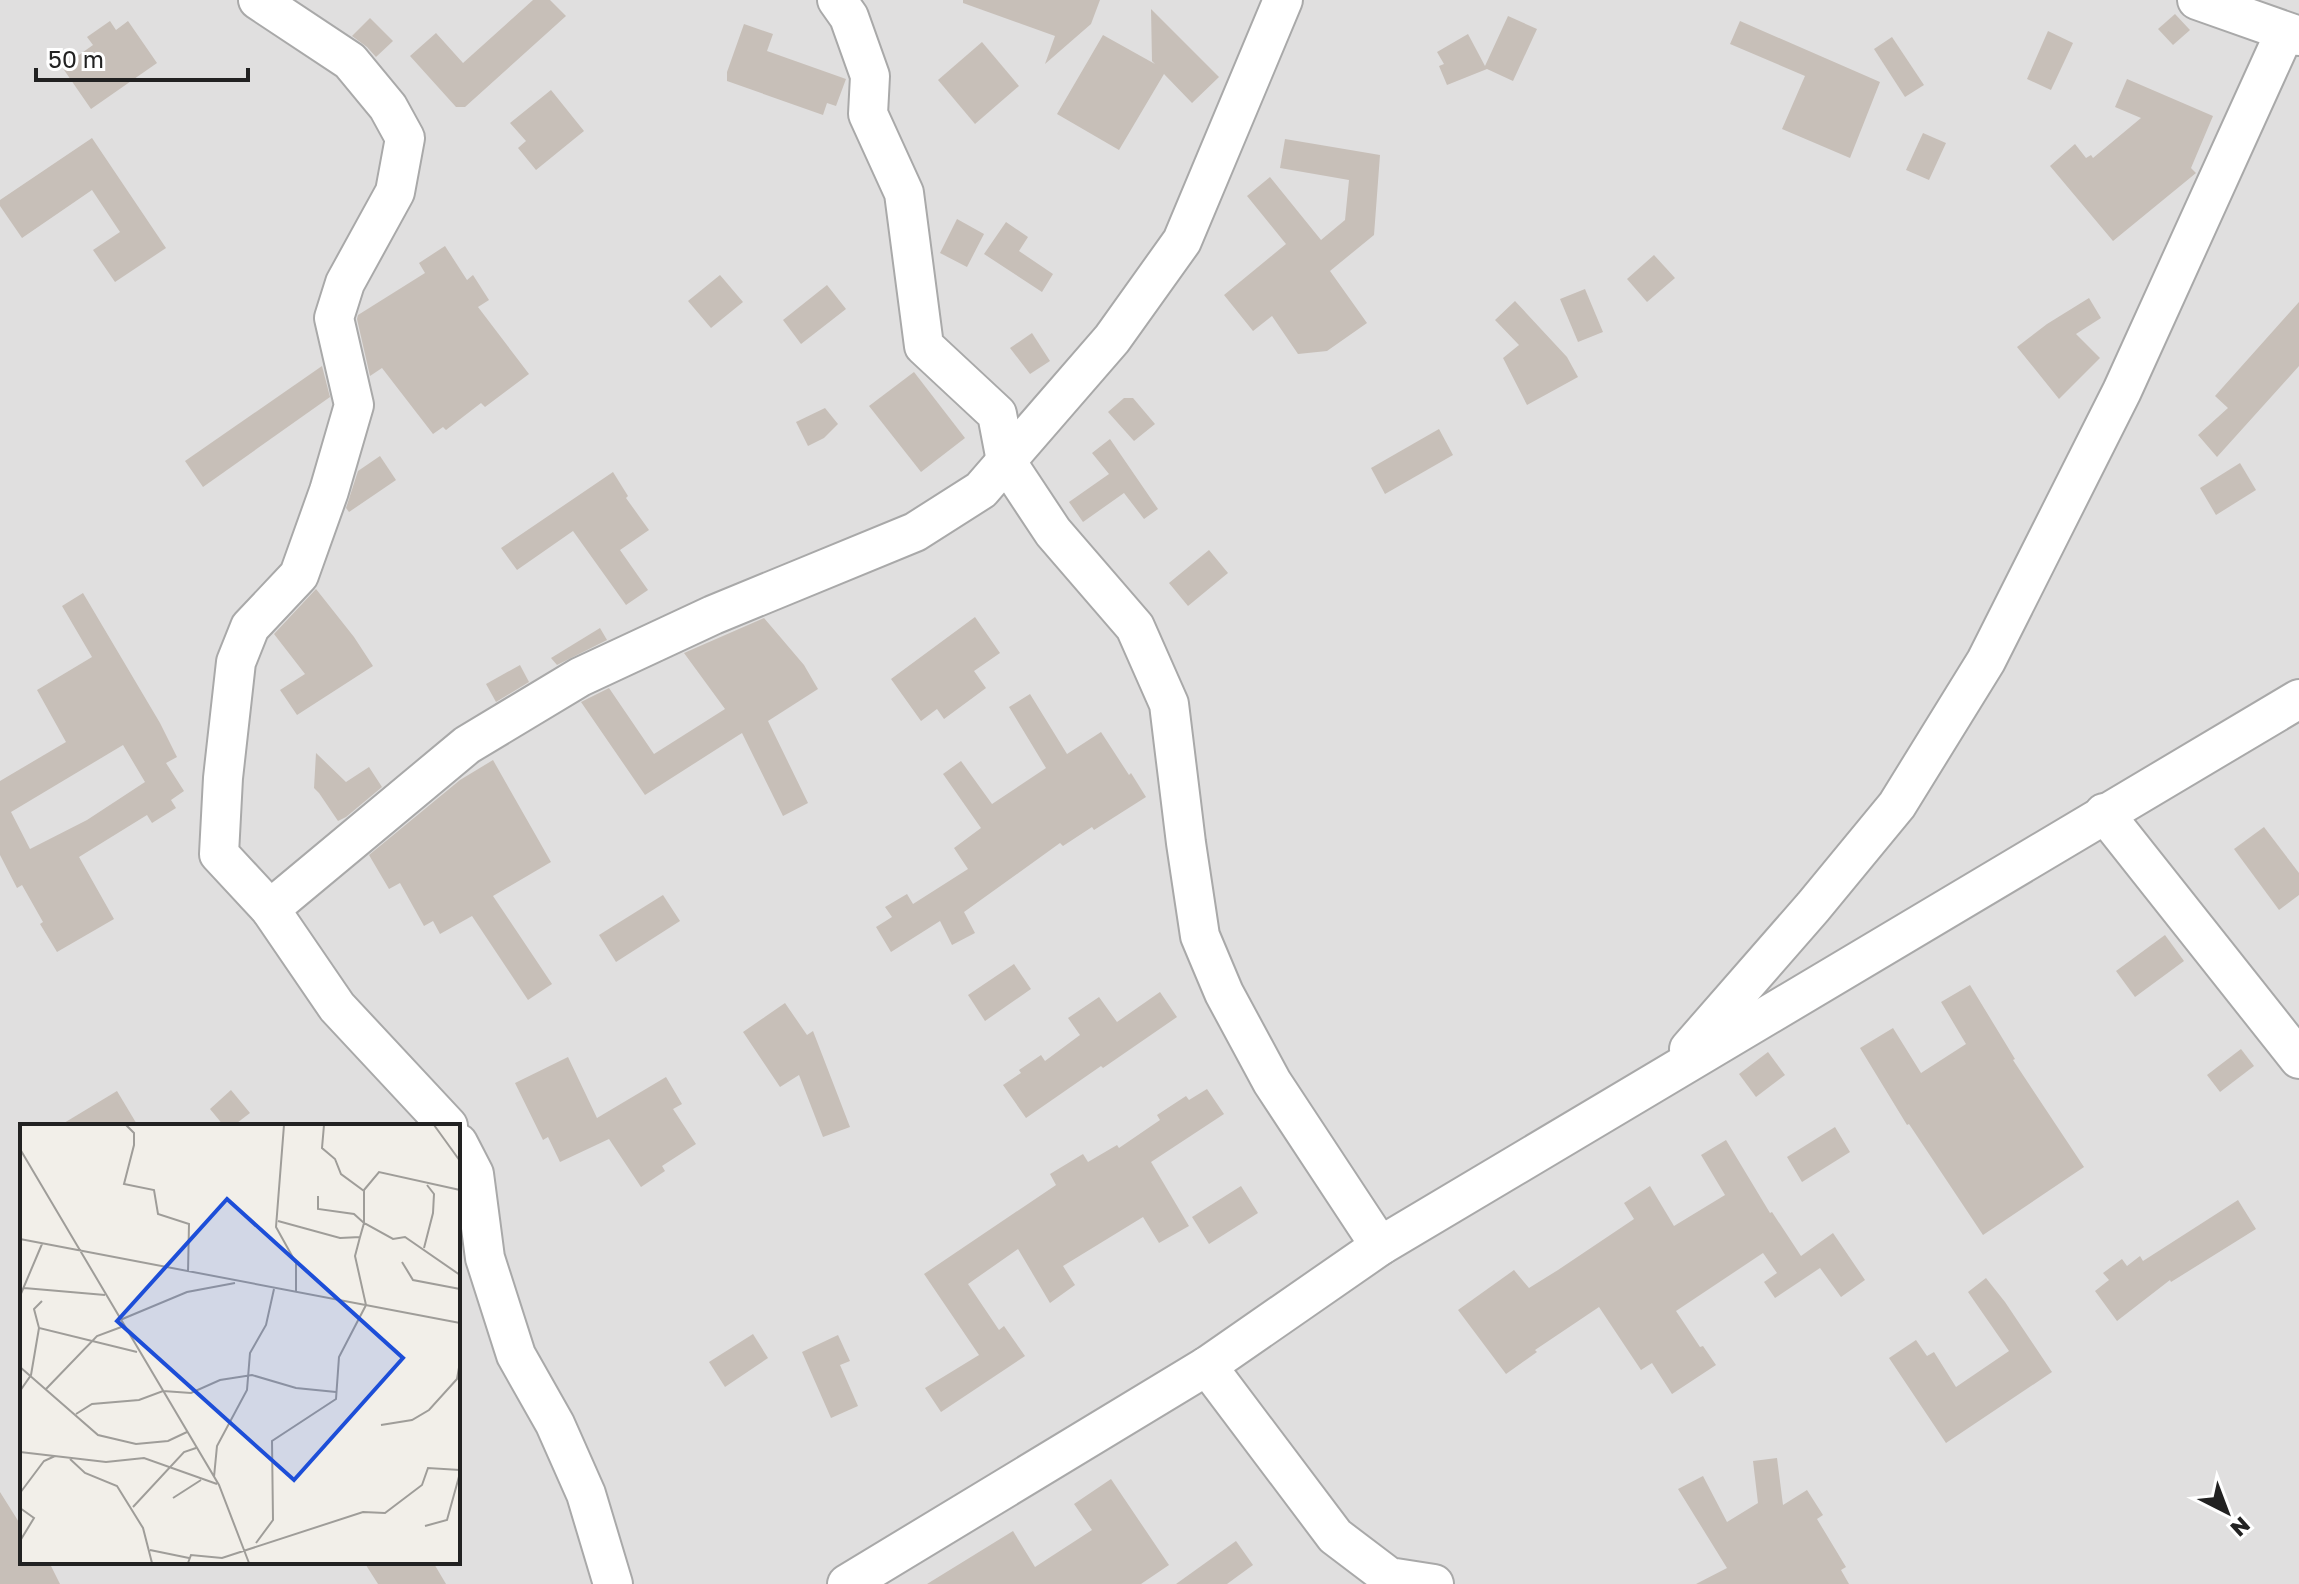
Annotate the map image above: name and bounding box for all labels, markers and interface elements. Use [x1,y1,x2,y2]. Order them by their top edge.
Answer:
scale bar [36,32,248,82]
text: 50 m [48,44,104,73]
inset map [20,1124,460,1564]
north arrow [2187,1472,2267,1552]
text: N [2225,1512,2256,1543]

